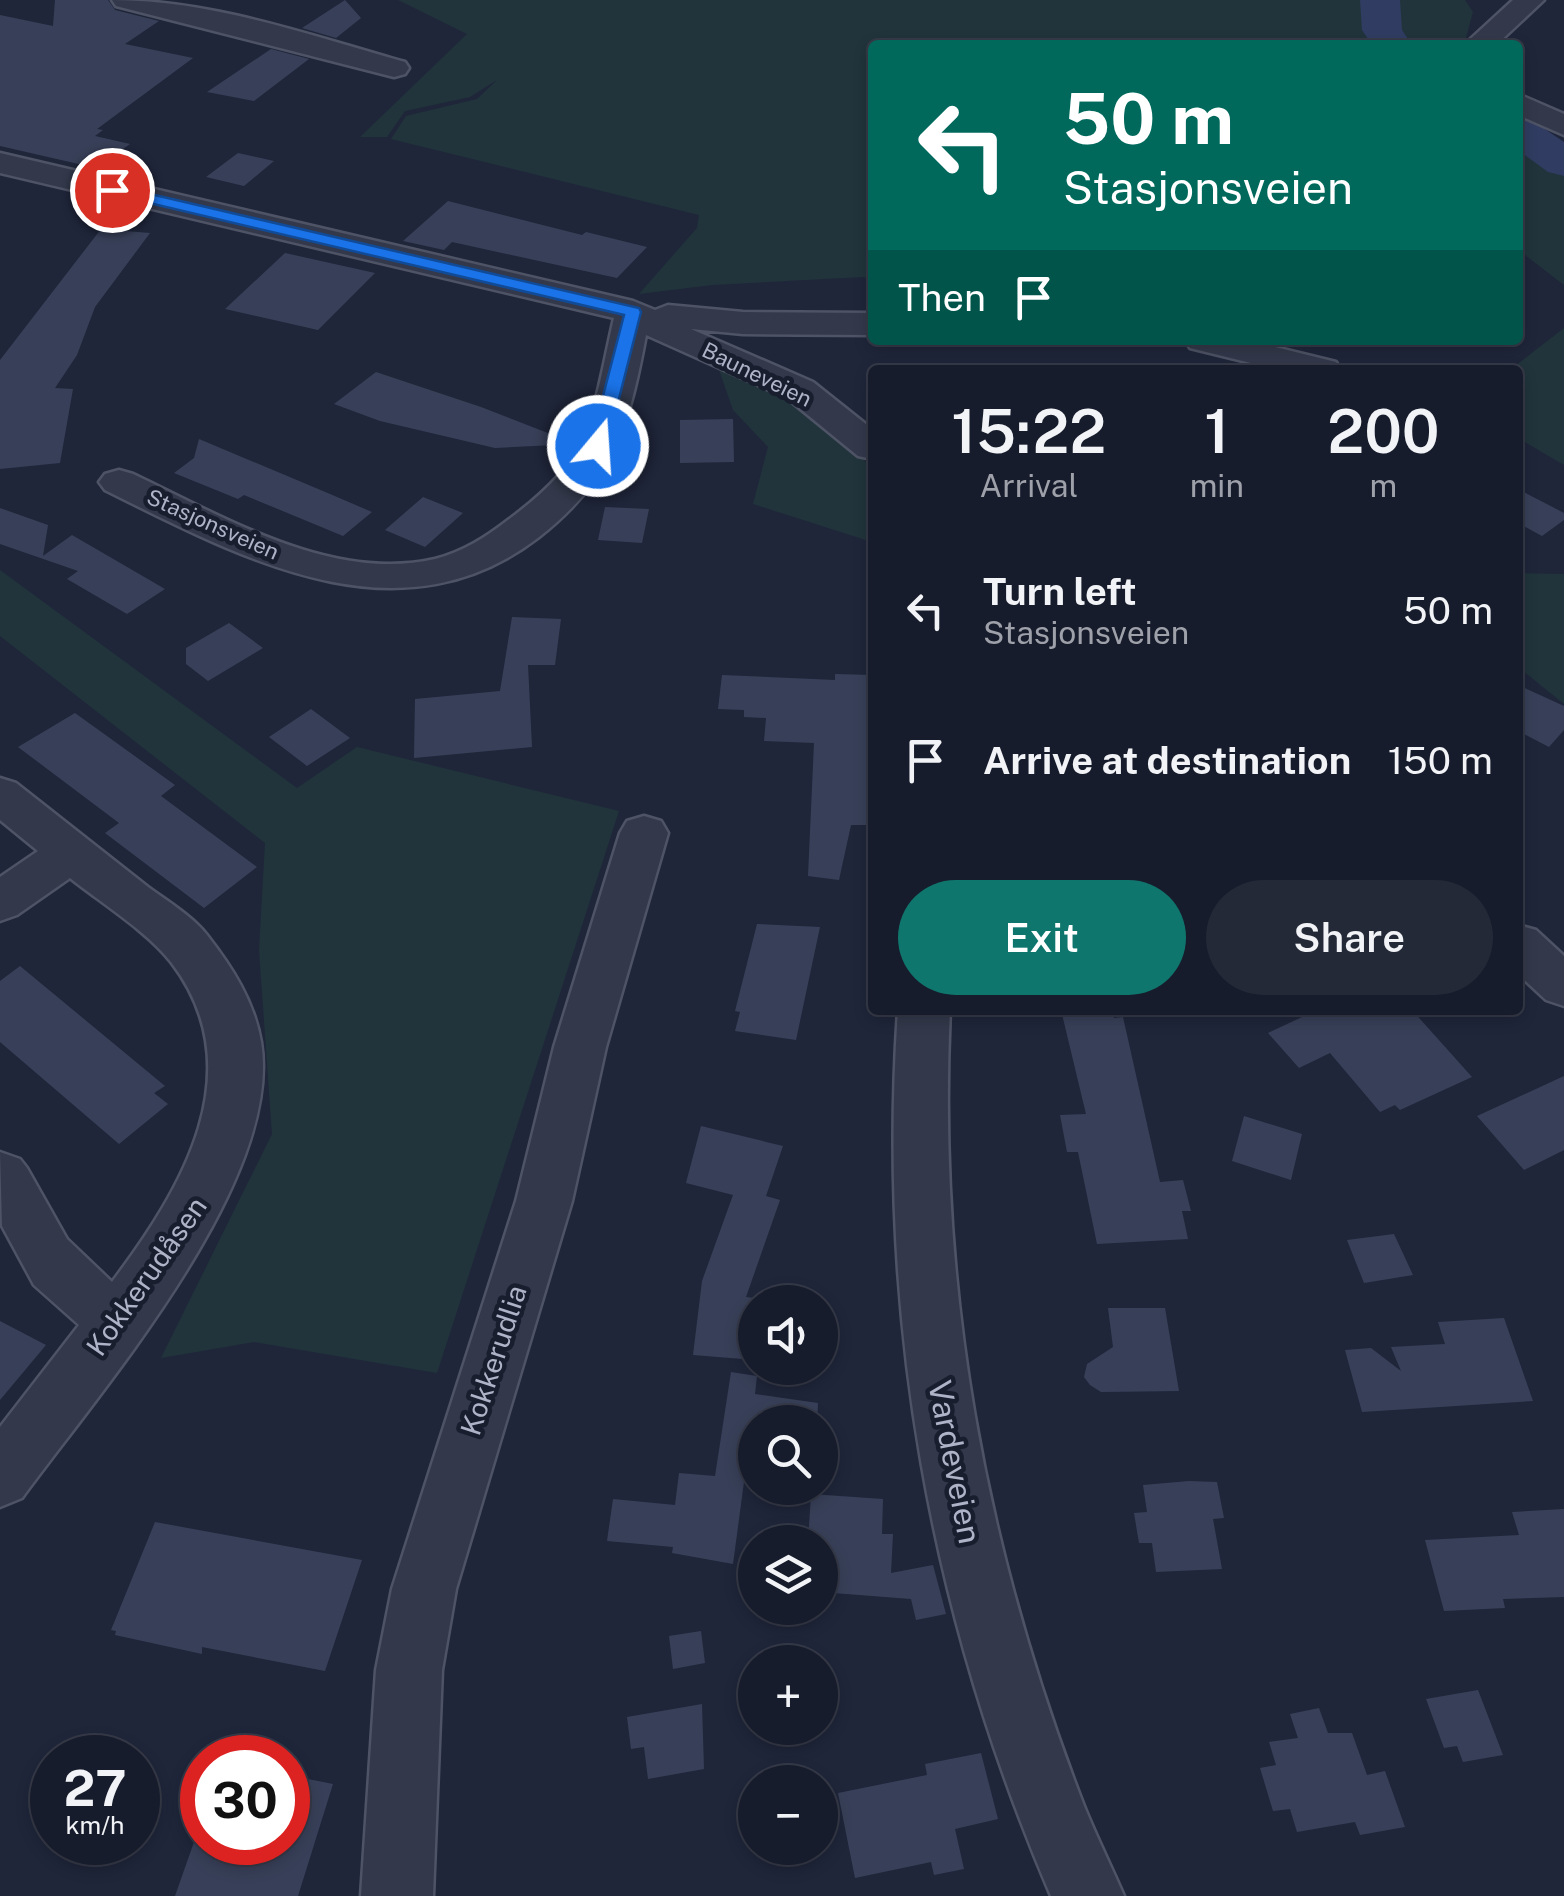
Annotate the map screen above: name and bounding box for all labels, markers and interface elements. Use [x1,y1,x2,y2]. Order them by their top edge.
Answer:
text: 50 m [1063,77,1234,160]
icon: left [898,80,1028,210]
pin [70,148,155,233]
text: Stasjonsveien [1063,161,1353,214]
icon: arrive [85,163,140,218]
icon: arrive [1006,270,1061,325]
text: Then [898,275,986,320]
street label: Bauneveien [698,336,816,412]
position arrow [546,394,650,498]
text: 15:22 [951,396,1106,467]
text: 1 [1204,396,1229,467]
text: 200 [1327,396,1440,467]
text: Arrival [979,467,1078,504]
text: min [1190,467,1244,504]
text: m [1370,467,1397,504]
street label: Stasjonsveien [143,483,283,565]
text: Turn left [983,569,1137,614]
icon: left [898,583,953,638]
text: 50 m [1403,588,1493,633]
text: Stasjonsveien [983,614,1189,651]
icon: arrive [898,733,953,788]
text: Arrive at destination [983,738,1351,783]
text: 150 m [1388,738,1493,783]
button: Exit [898,880,1186,995]
button: Share [1206,880,1493,995]
street label: Kokkerudåsen [79,1190,213,1362]
street label: Kokkerudlia [453,1281,533,1439]
map controls [738,1285,838,1865]
button: sound [738,1285,838,1385]
street label: Vardeveien [921,1377,989,1547]
button: search [738,1405,838,1505]
button: layers [738,1525,838,1625]
button: + [738,1645,838,1745]
speed limit sign: 30 [180,1735,310,1865]
text: 27 [63,1758,127,1817]
button: − [738,1765,838,1865]
text: km/h [66,1810,124,1840]

